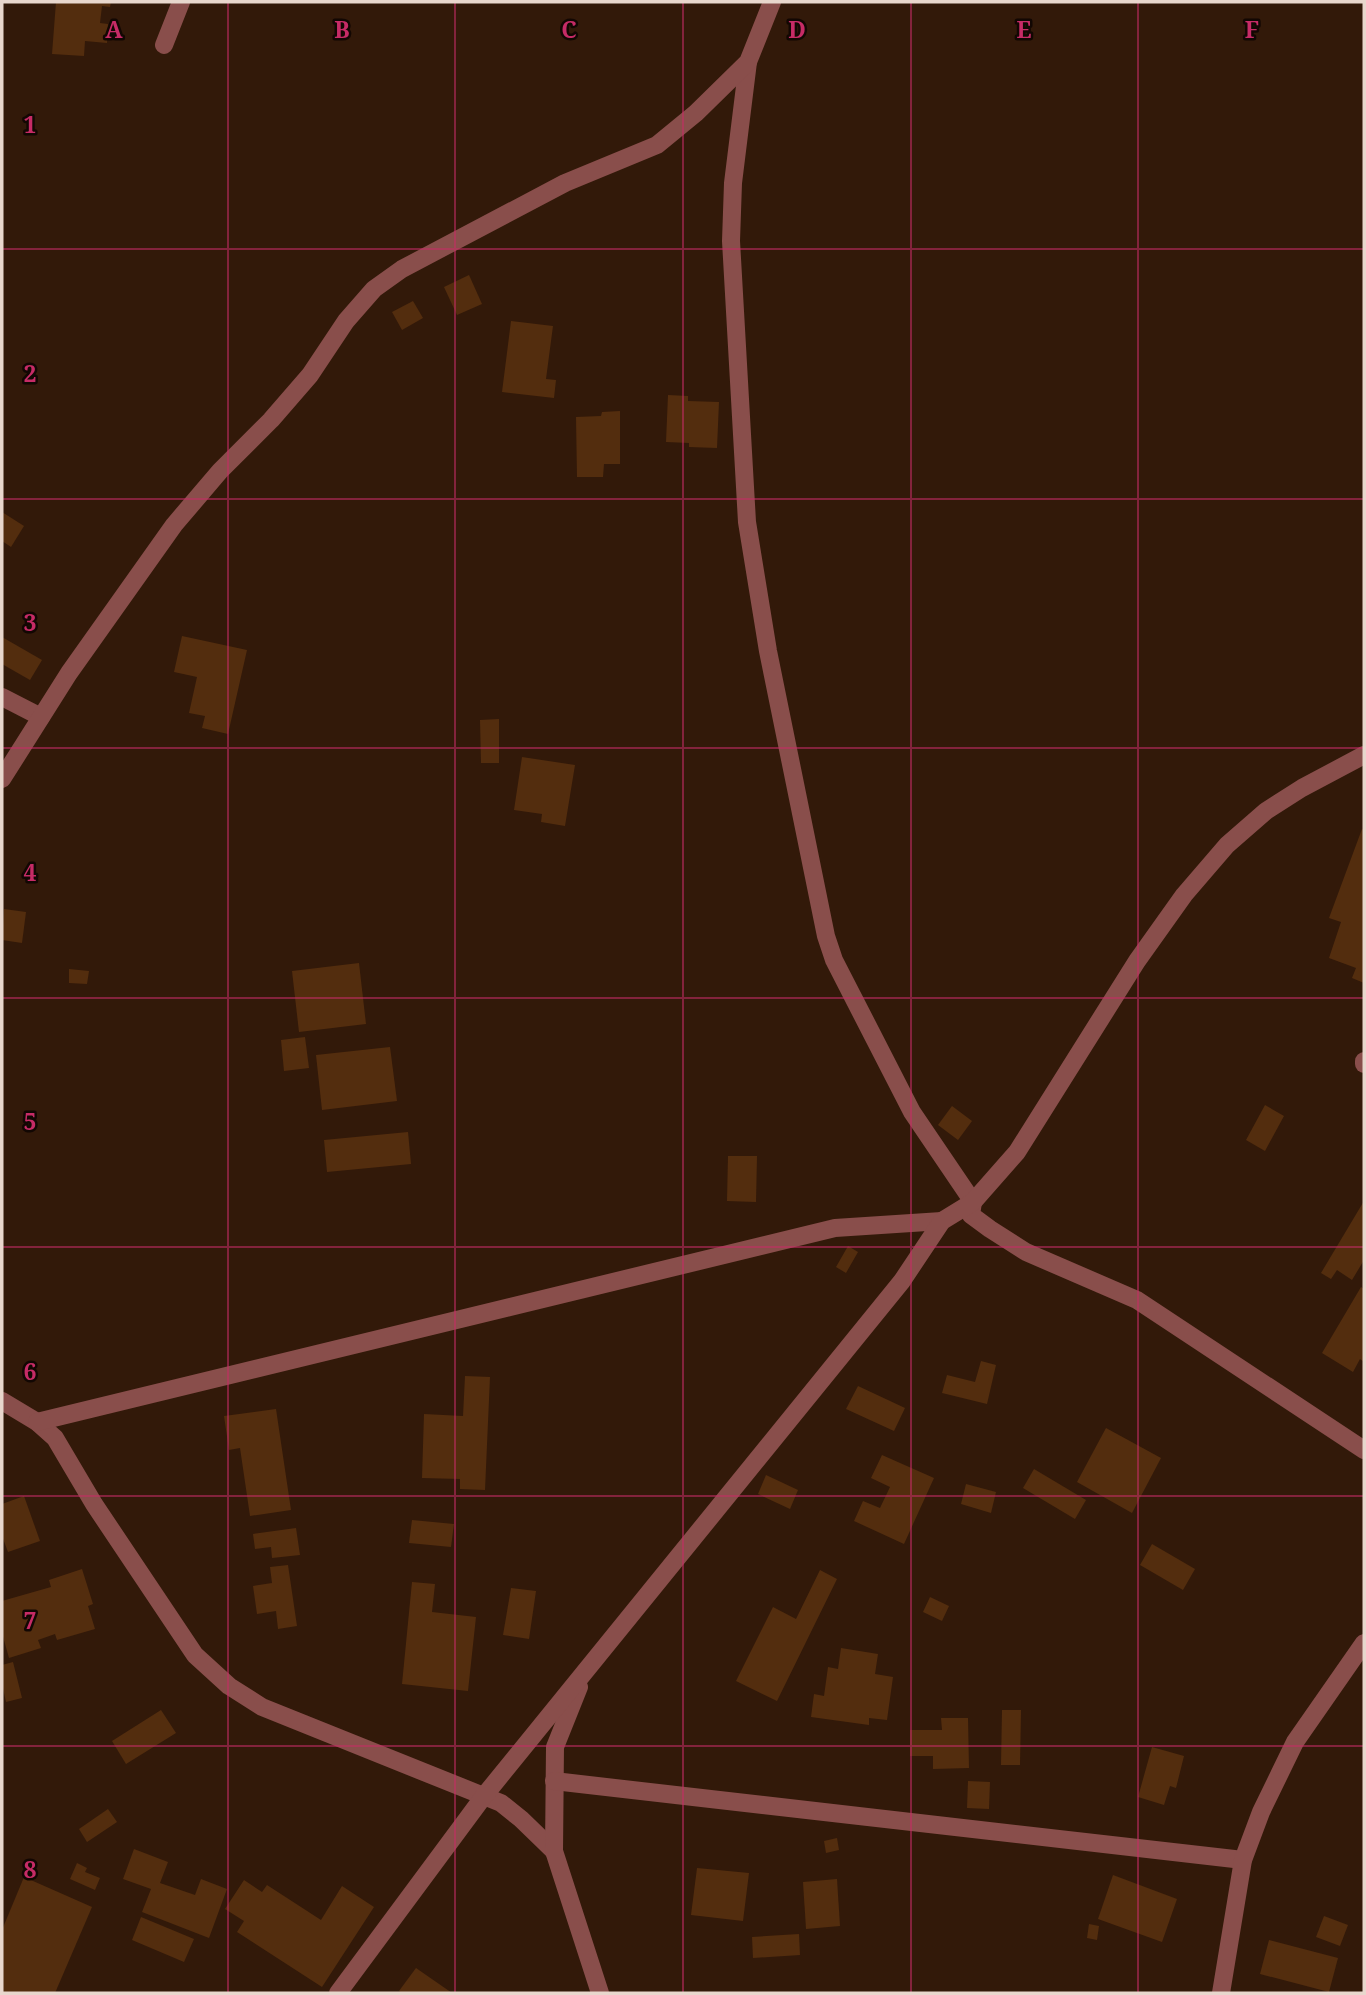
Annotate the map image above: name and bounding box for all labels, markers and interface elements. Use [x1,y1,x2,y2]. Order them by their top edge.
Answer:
text: A [105,13,123,45]
text: B [334,13,350,45]
text: C [561,13,577,45]
text: D [788,13,806,45]
text: E [1016,13,1032,45]
text: F [1245,13,1259,45]
text: 1 [24,108,37,140]
text: 2 [24,357,37,389]
text: 3 [24,606,37,638]
text: 4 [24,856,37,888]
text: 5 [24,1105,37,1137]
text: 6 [24,1355,37,1387]
text: 7 [24,1604,37,1636]
text: 8 [24,1853,37,1885]

